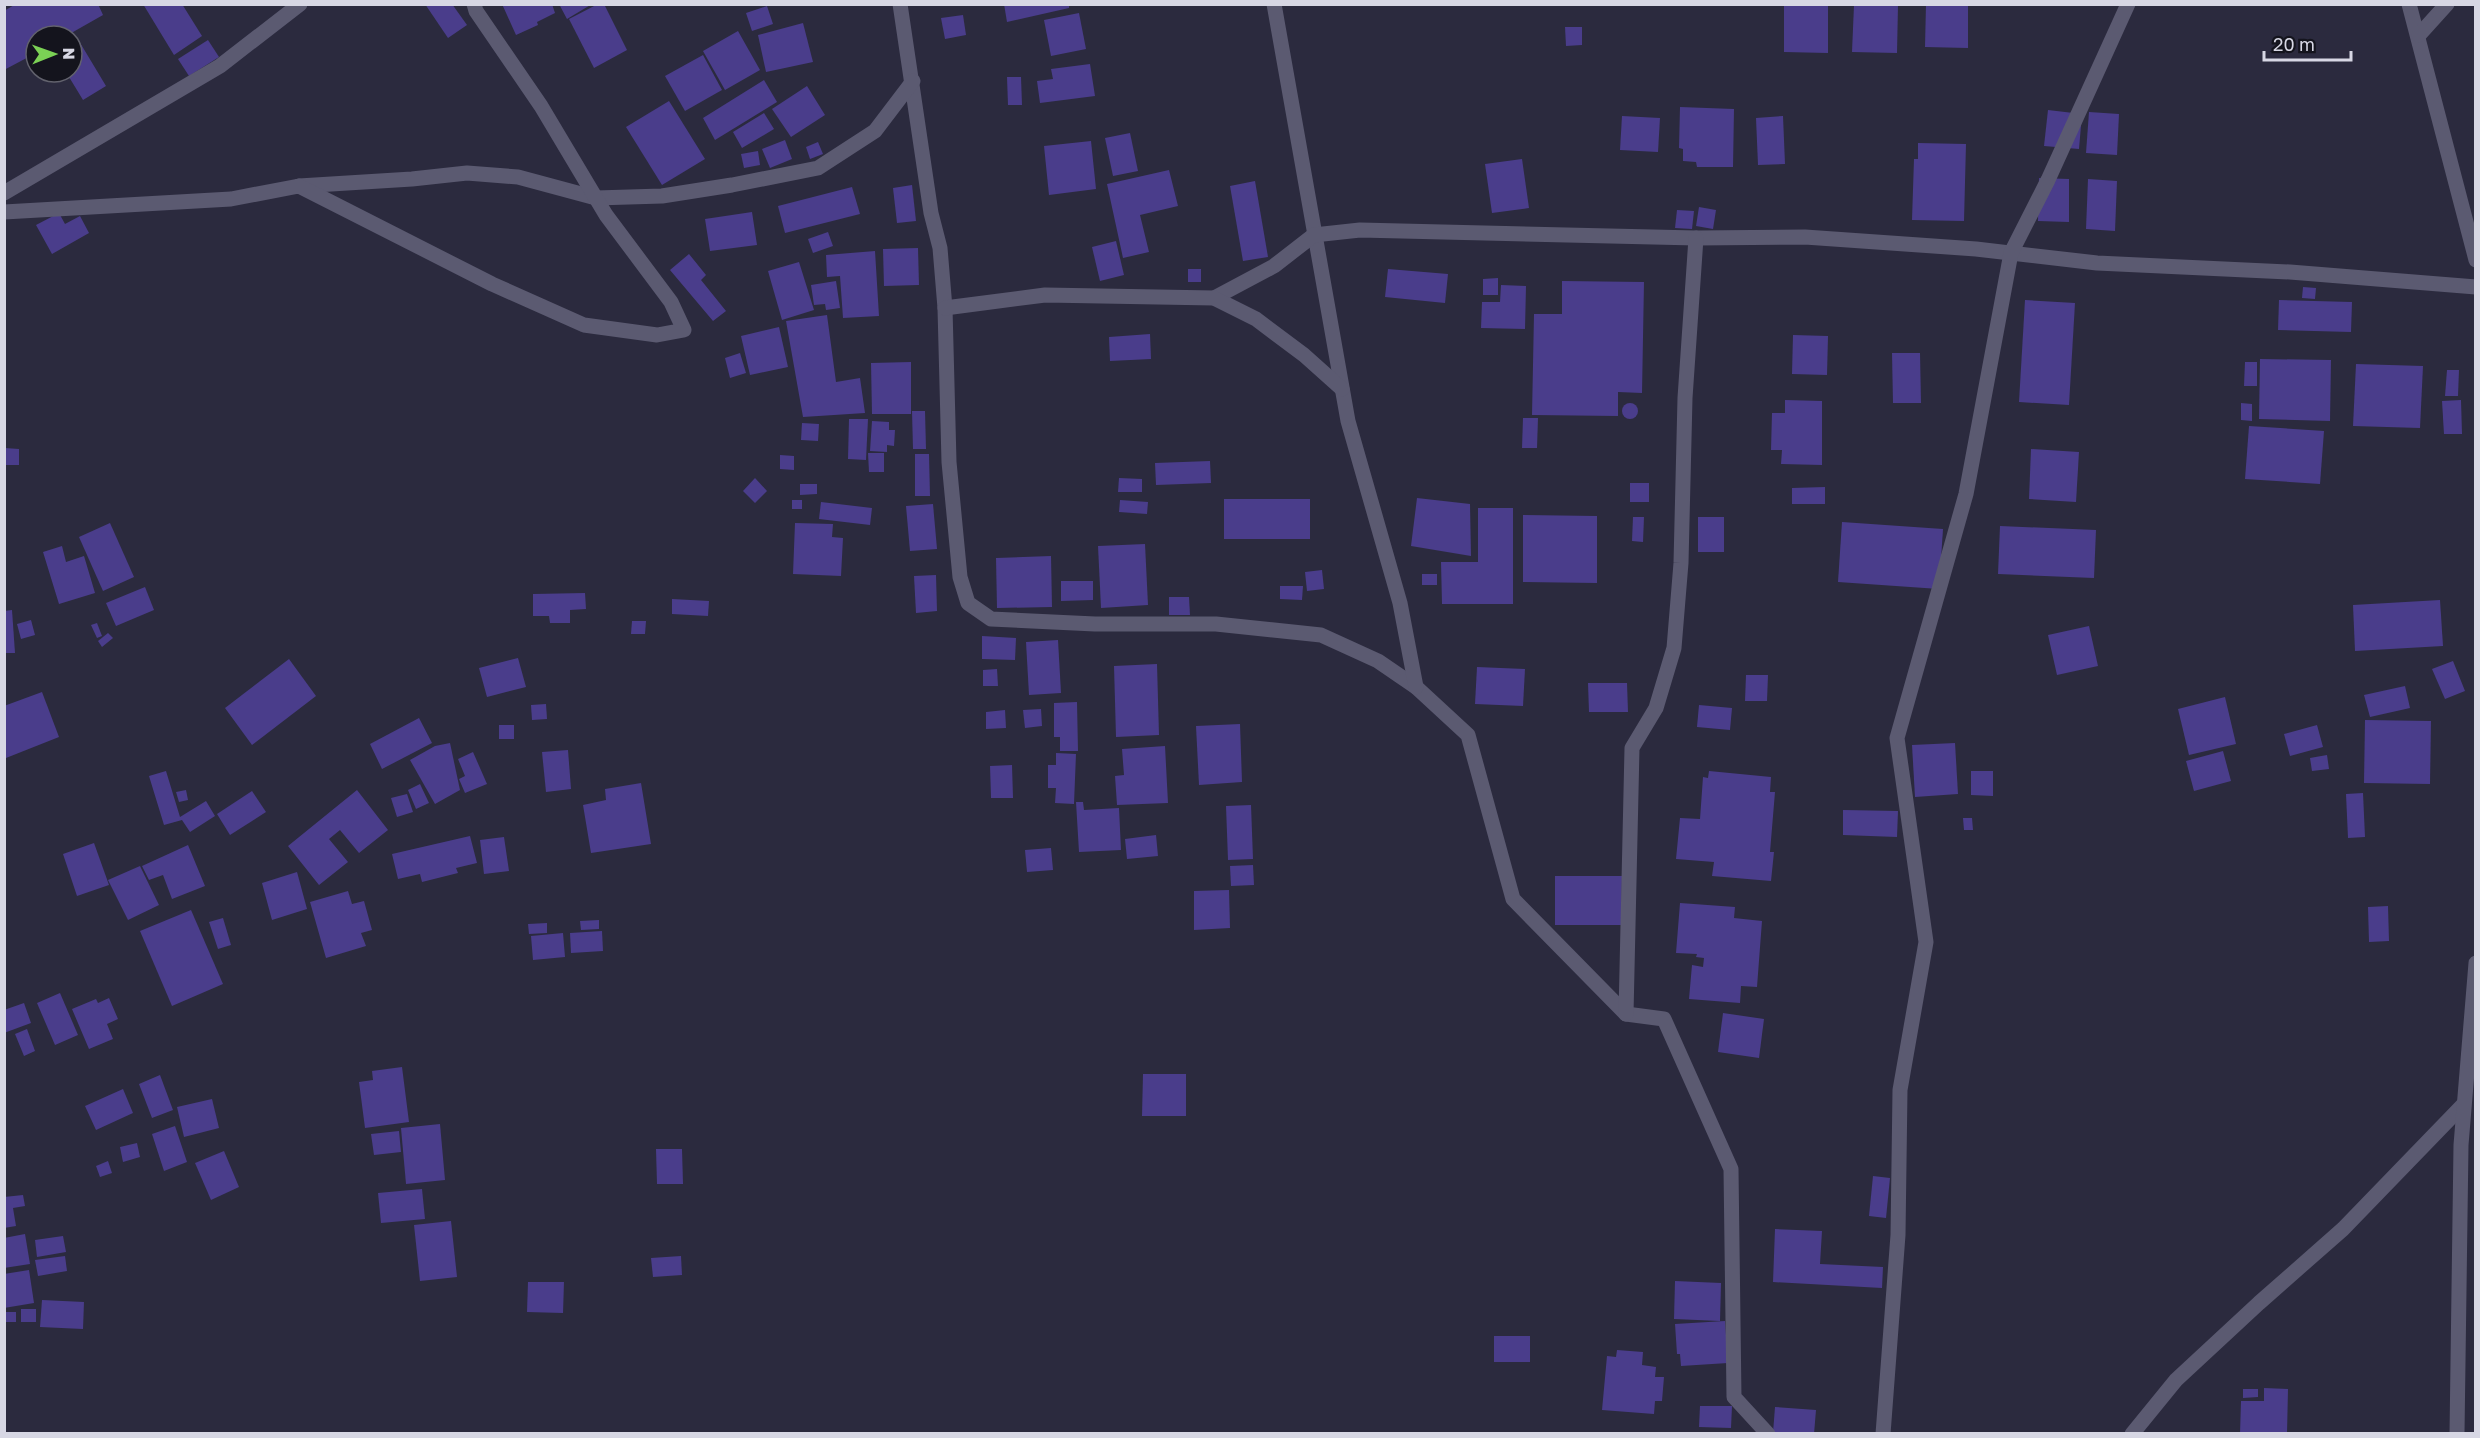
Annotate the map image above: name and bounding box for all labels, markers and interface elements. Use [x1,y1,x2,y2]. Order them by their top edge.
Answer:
north arrow [24,24,84,84]
scale bar [2264,24,2351,62]
text: 20 m [2273,33,2315,55]
text: N [59,47,79,60]

